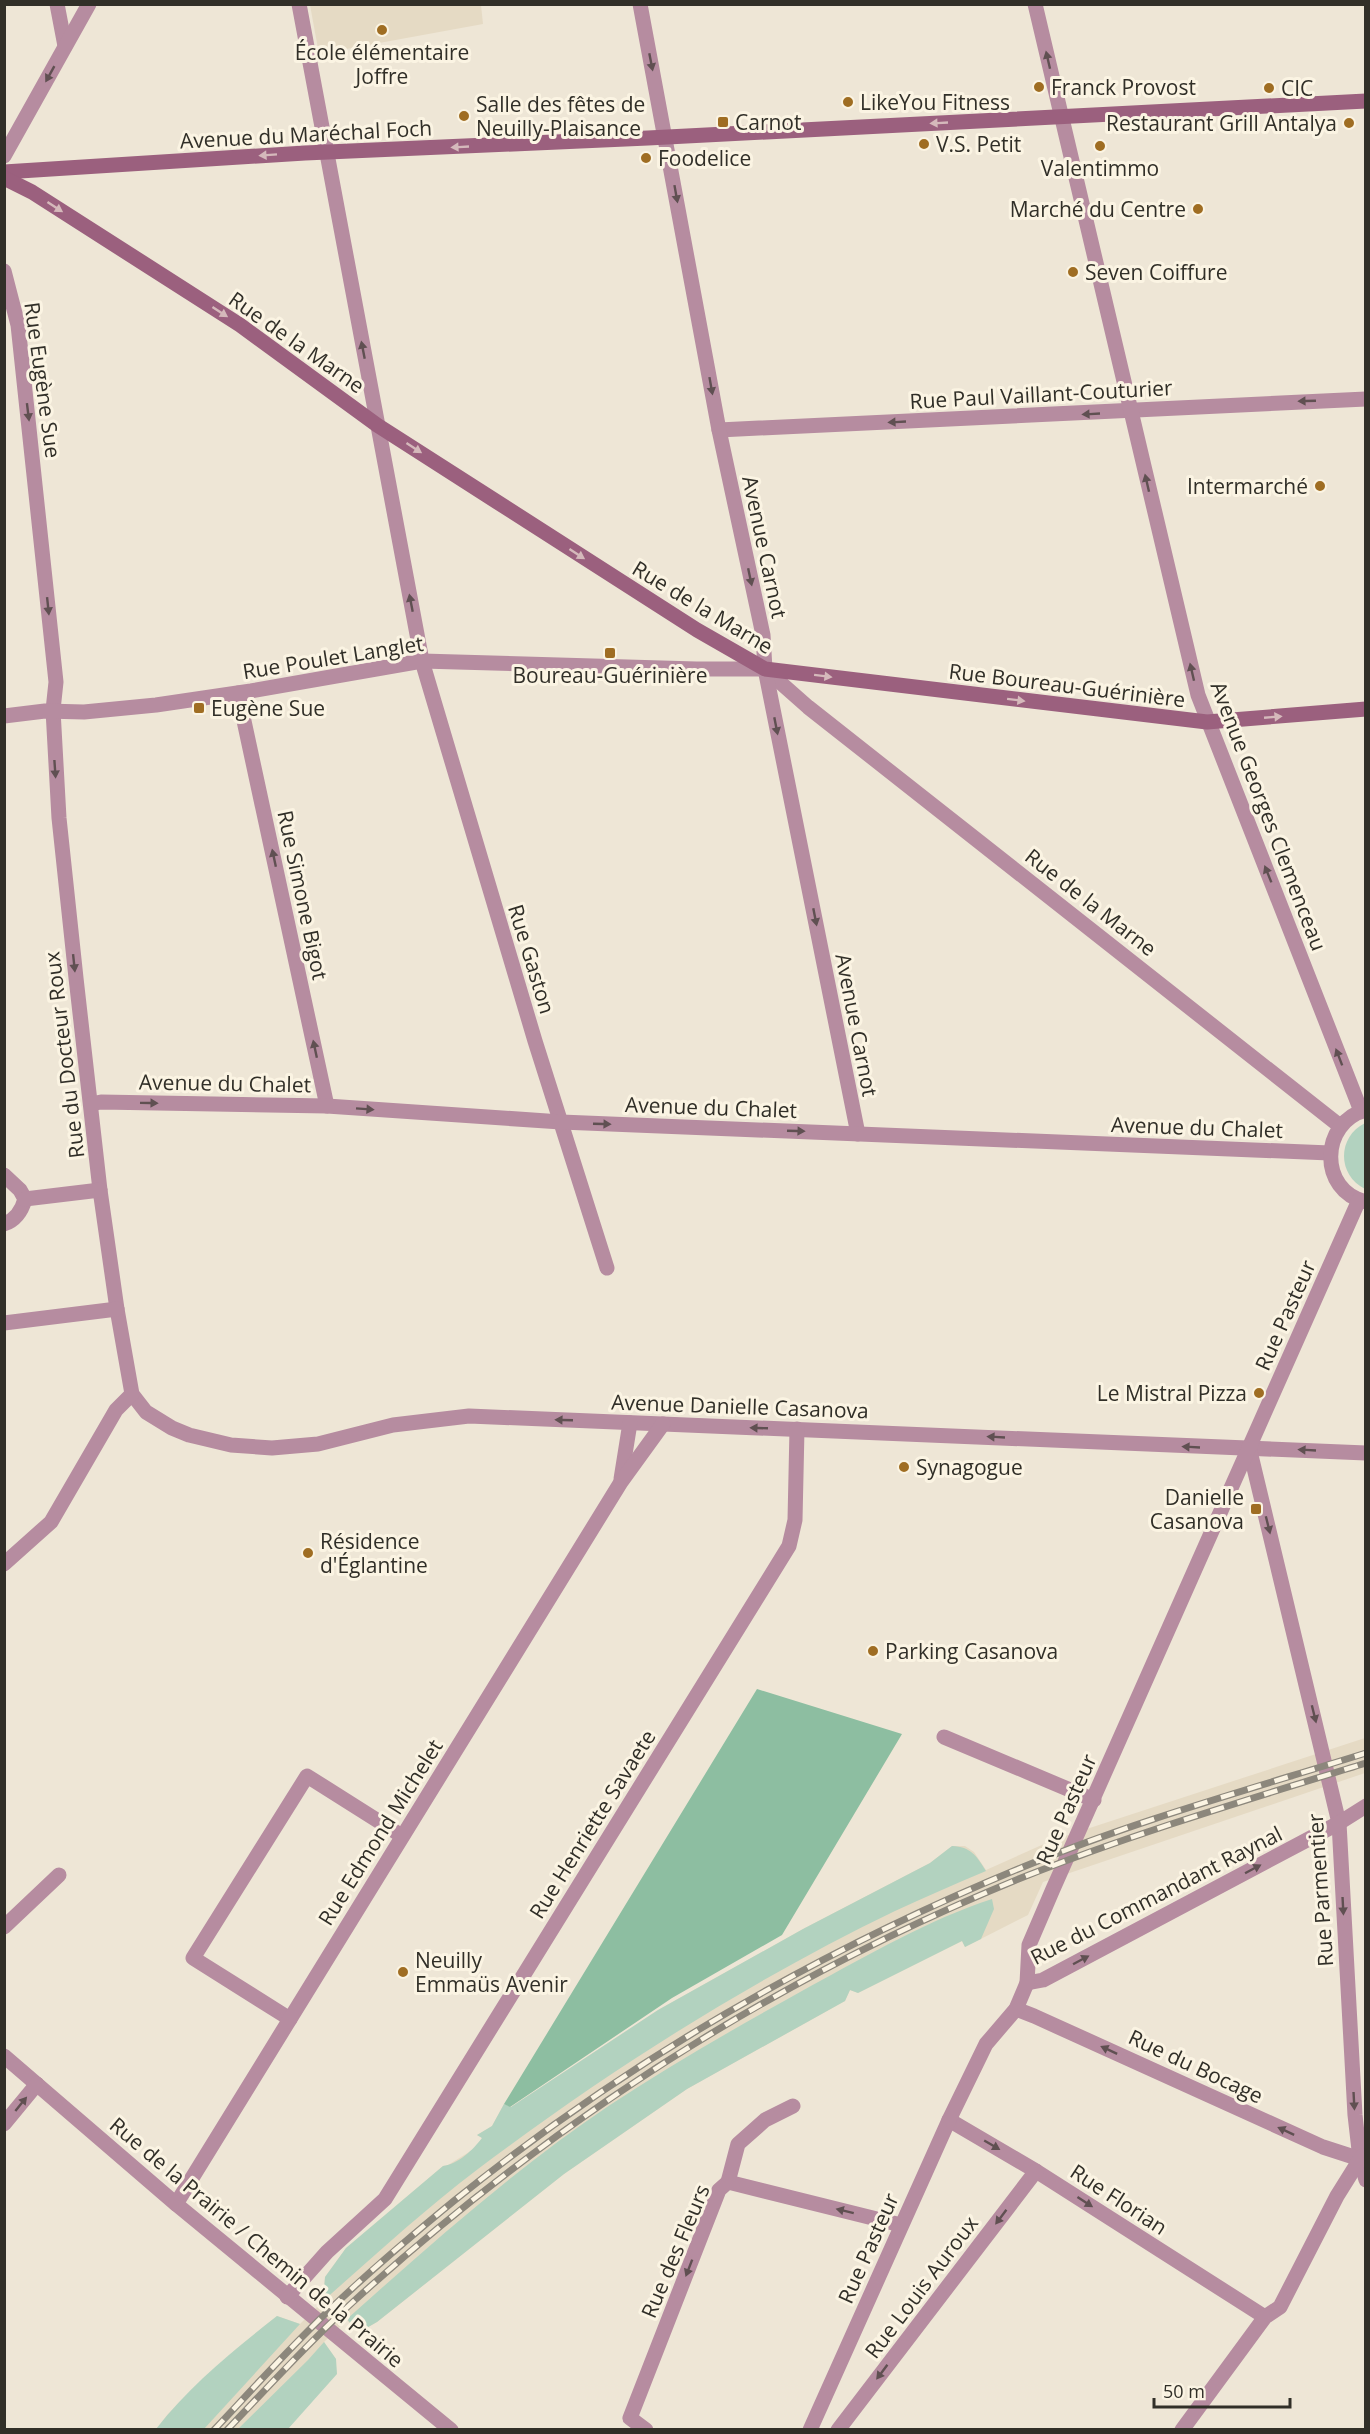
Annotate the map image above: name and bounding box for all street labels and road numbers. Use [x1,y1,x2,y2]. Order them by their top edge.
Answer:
street label: Avenue du Maréchal Foch [179,113,433,155]
street label: Rue de la Marne [224,285,370,399]
street label: Rue Eugène Sue [18,300,68,460]
street label: Rue Paul Vaillant-Couturier [909,373,1174,415]
street label: Avenue Carnot [736,473,794,621]
street label: Rue de la Marne [627,554,779,660]
street label: Rue Poulet Langlet [241,629,425,685]
street label: Rue Boureau-Guérinière [947,657,1187,713]
street label: Avenue Georges Clemenceau [1205,677,1333,955]
street label: Rue Simone Bigot [271,808,335,982]
street label: Rue de la Marne [1020,842,1162,962]
street label: Rue Gaston [502,901,562,1017]
street label: Rue du Docteur Roux [37,950,91,1160]
street label: Avenue Carnot [829,951,885,1099]
street label: Avenue du Chalet [139,1068,311,1098]
street label: Avenue du Chalet [625,1090,797,1124]
street label: Avenue du Chalet [1111,1110,1283,1144]
street label: Rue Pasteur [1248,1255,1322,1375]
street label: Avenue Danielle Casanova [611,1388,869,1424]
street label: Rue Henriette Savaete [522,1724,662,1924]
street label: Rue Edmond Michelet [311,1734,449,1930]
street label: Rue Pasteur [1029,1749,1103,1869]
street label: Rue Parmentier [1301,1812,1339,1967]
street label: Rue du Commandant Raynal [1025,1819,1287,1971]
street label: Rue du Bocage [1124,2023,1268,2109]
street label: Rue de la Prairie / Chemin de la Prairie [104,2111,410,2373]
street label: Rue Florian [1065,2157,1173,2241]
street label: Rue des Fleurs [634,2180,716,2322]
street label: Rue Pasteur [831,2188,905,2308]
street label: Rue Louis Auroux [858,2210,984,2364]

